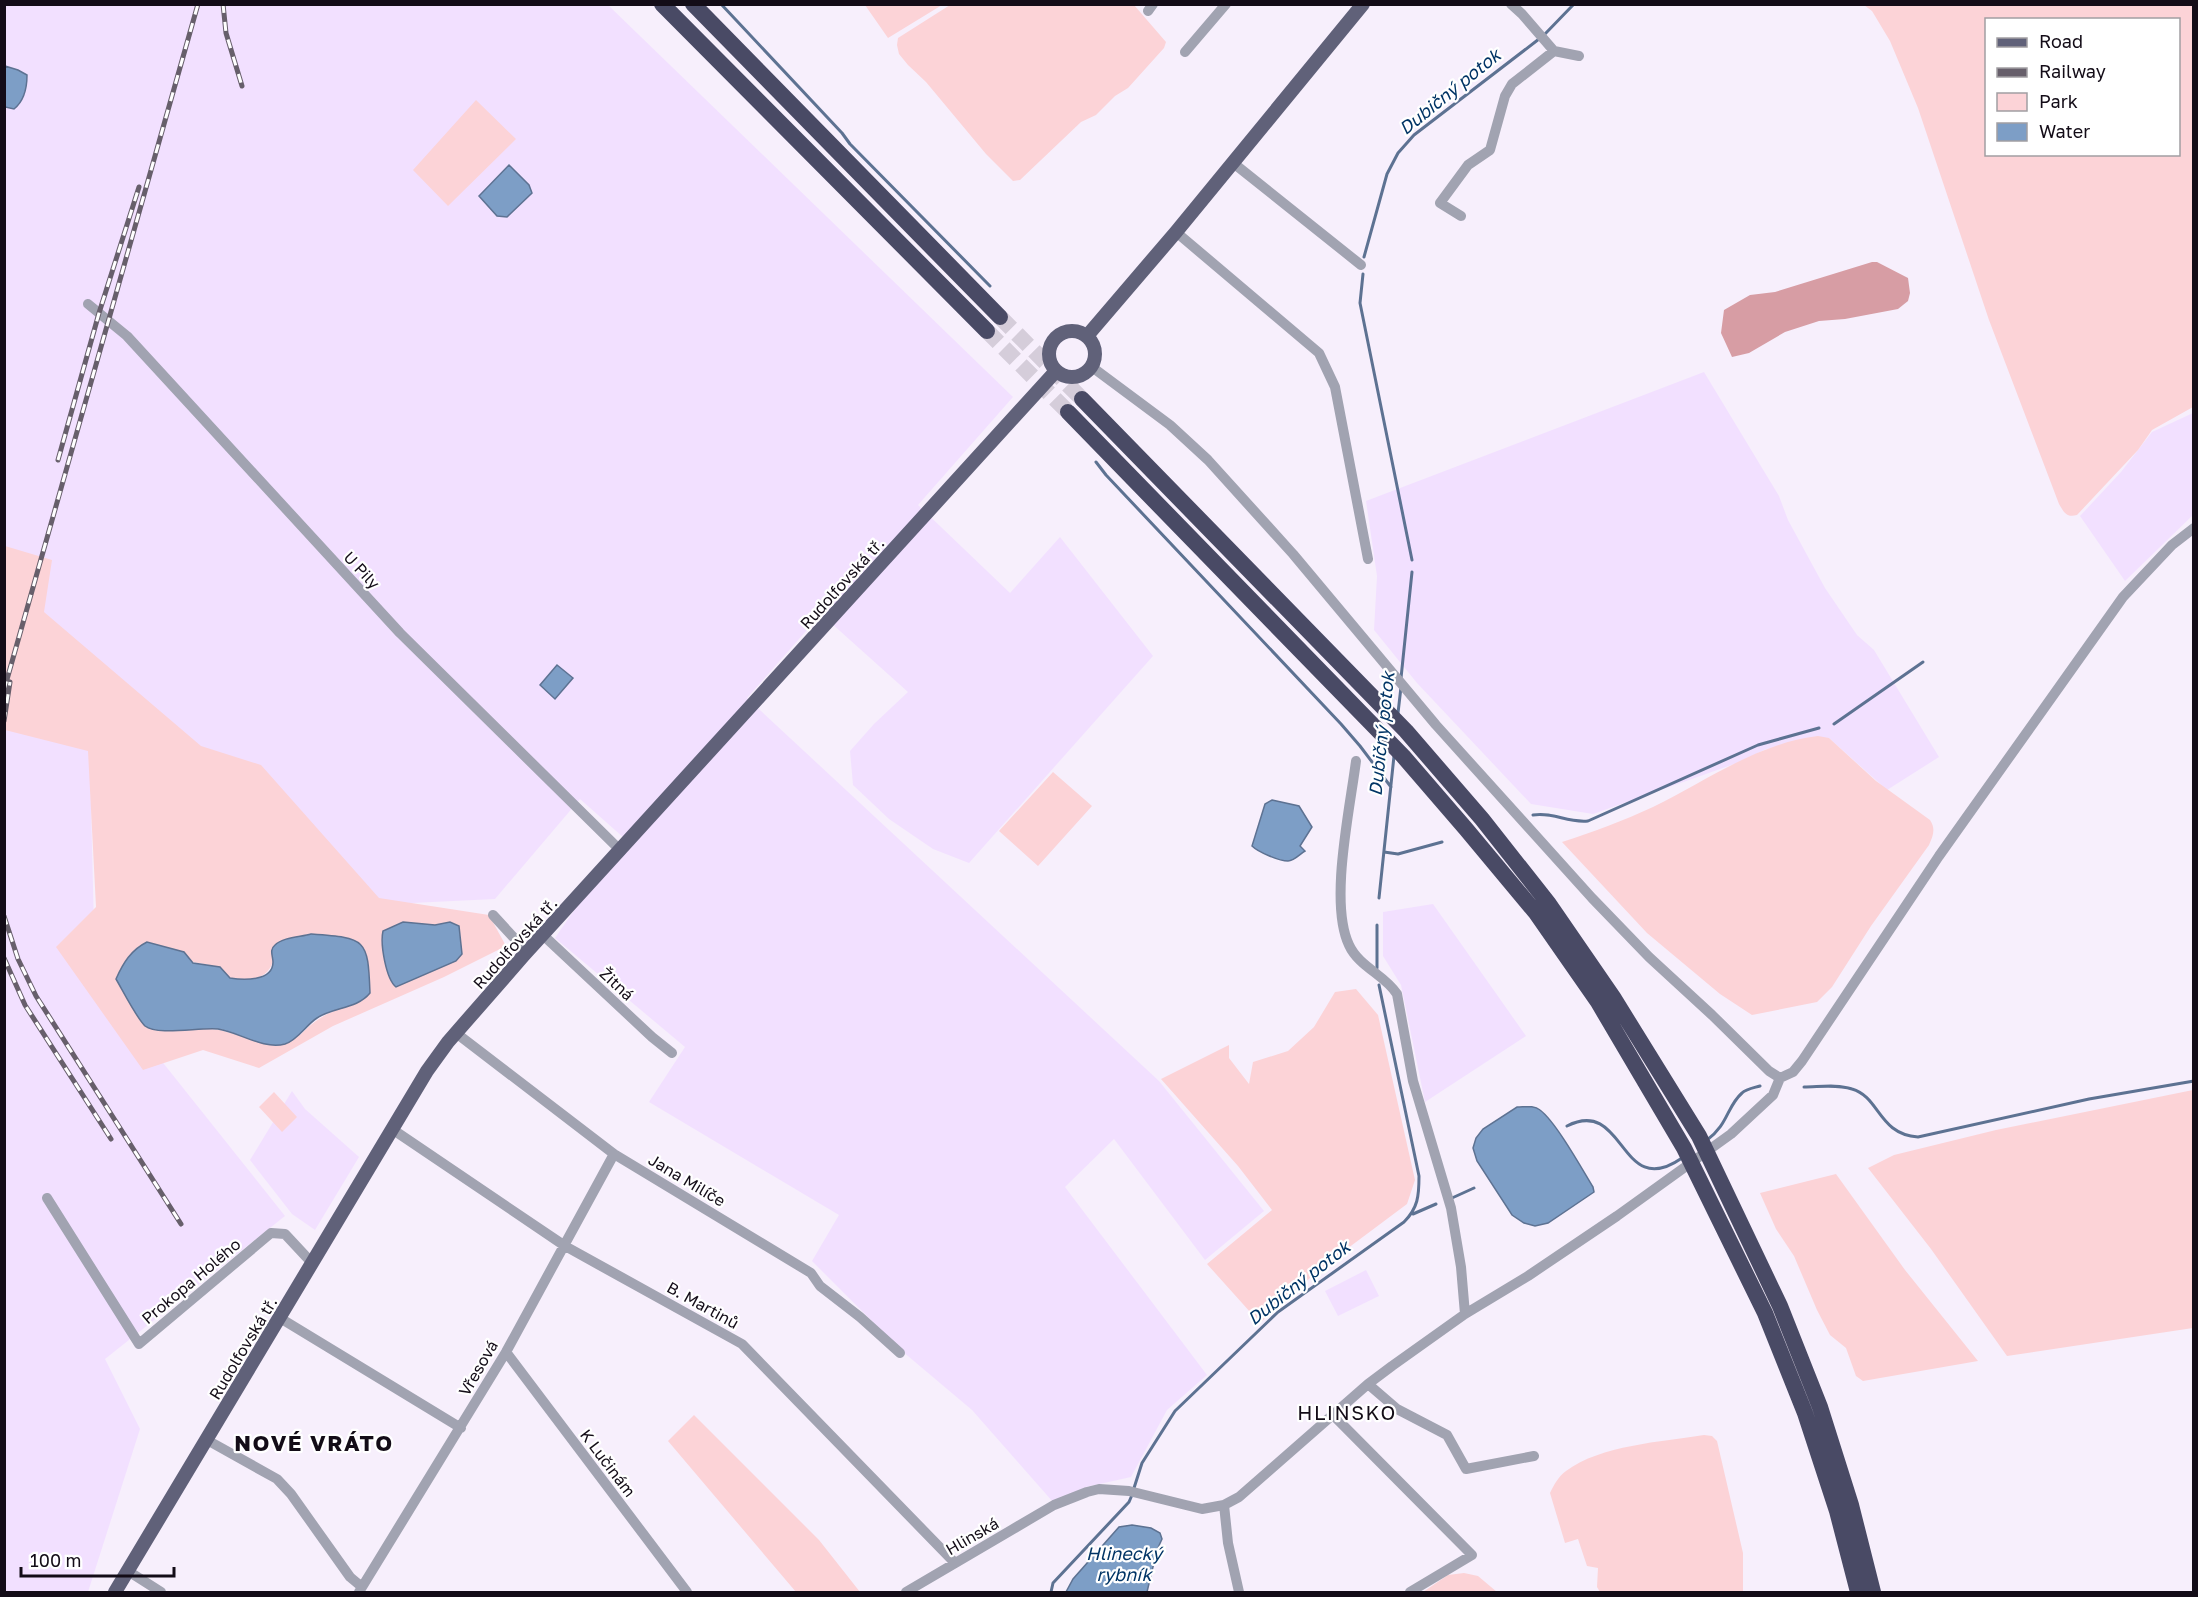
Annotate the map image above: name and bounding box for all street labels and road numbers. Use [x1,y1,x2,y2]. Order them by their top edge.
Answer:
street label: Rudolfovská tř. [796,533,888,633]
street label: U Pily [340,547,384,593]
street label: Rudolfovská tř. [469,893,561,993]
street label: Žitná [596,963,638,1005]
street label: Jana Milíče [645,1149,729,1211]
street label: Prokopa Holého [138,1234,244,1328]
street label: B. Martinů [664,1277,742,1333]
street label: Rudolfovská tř. [204,1293,282,1403]
street label: Vřesová [454,1337,502,1399]
street label: K Lučinám [576,1425,640,1501]
street label: Hlinská [942,1513,1002,1559]

